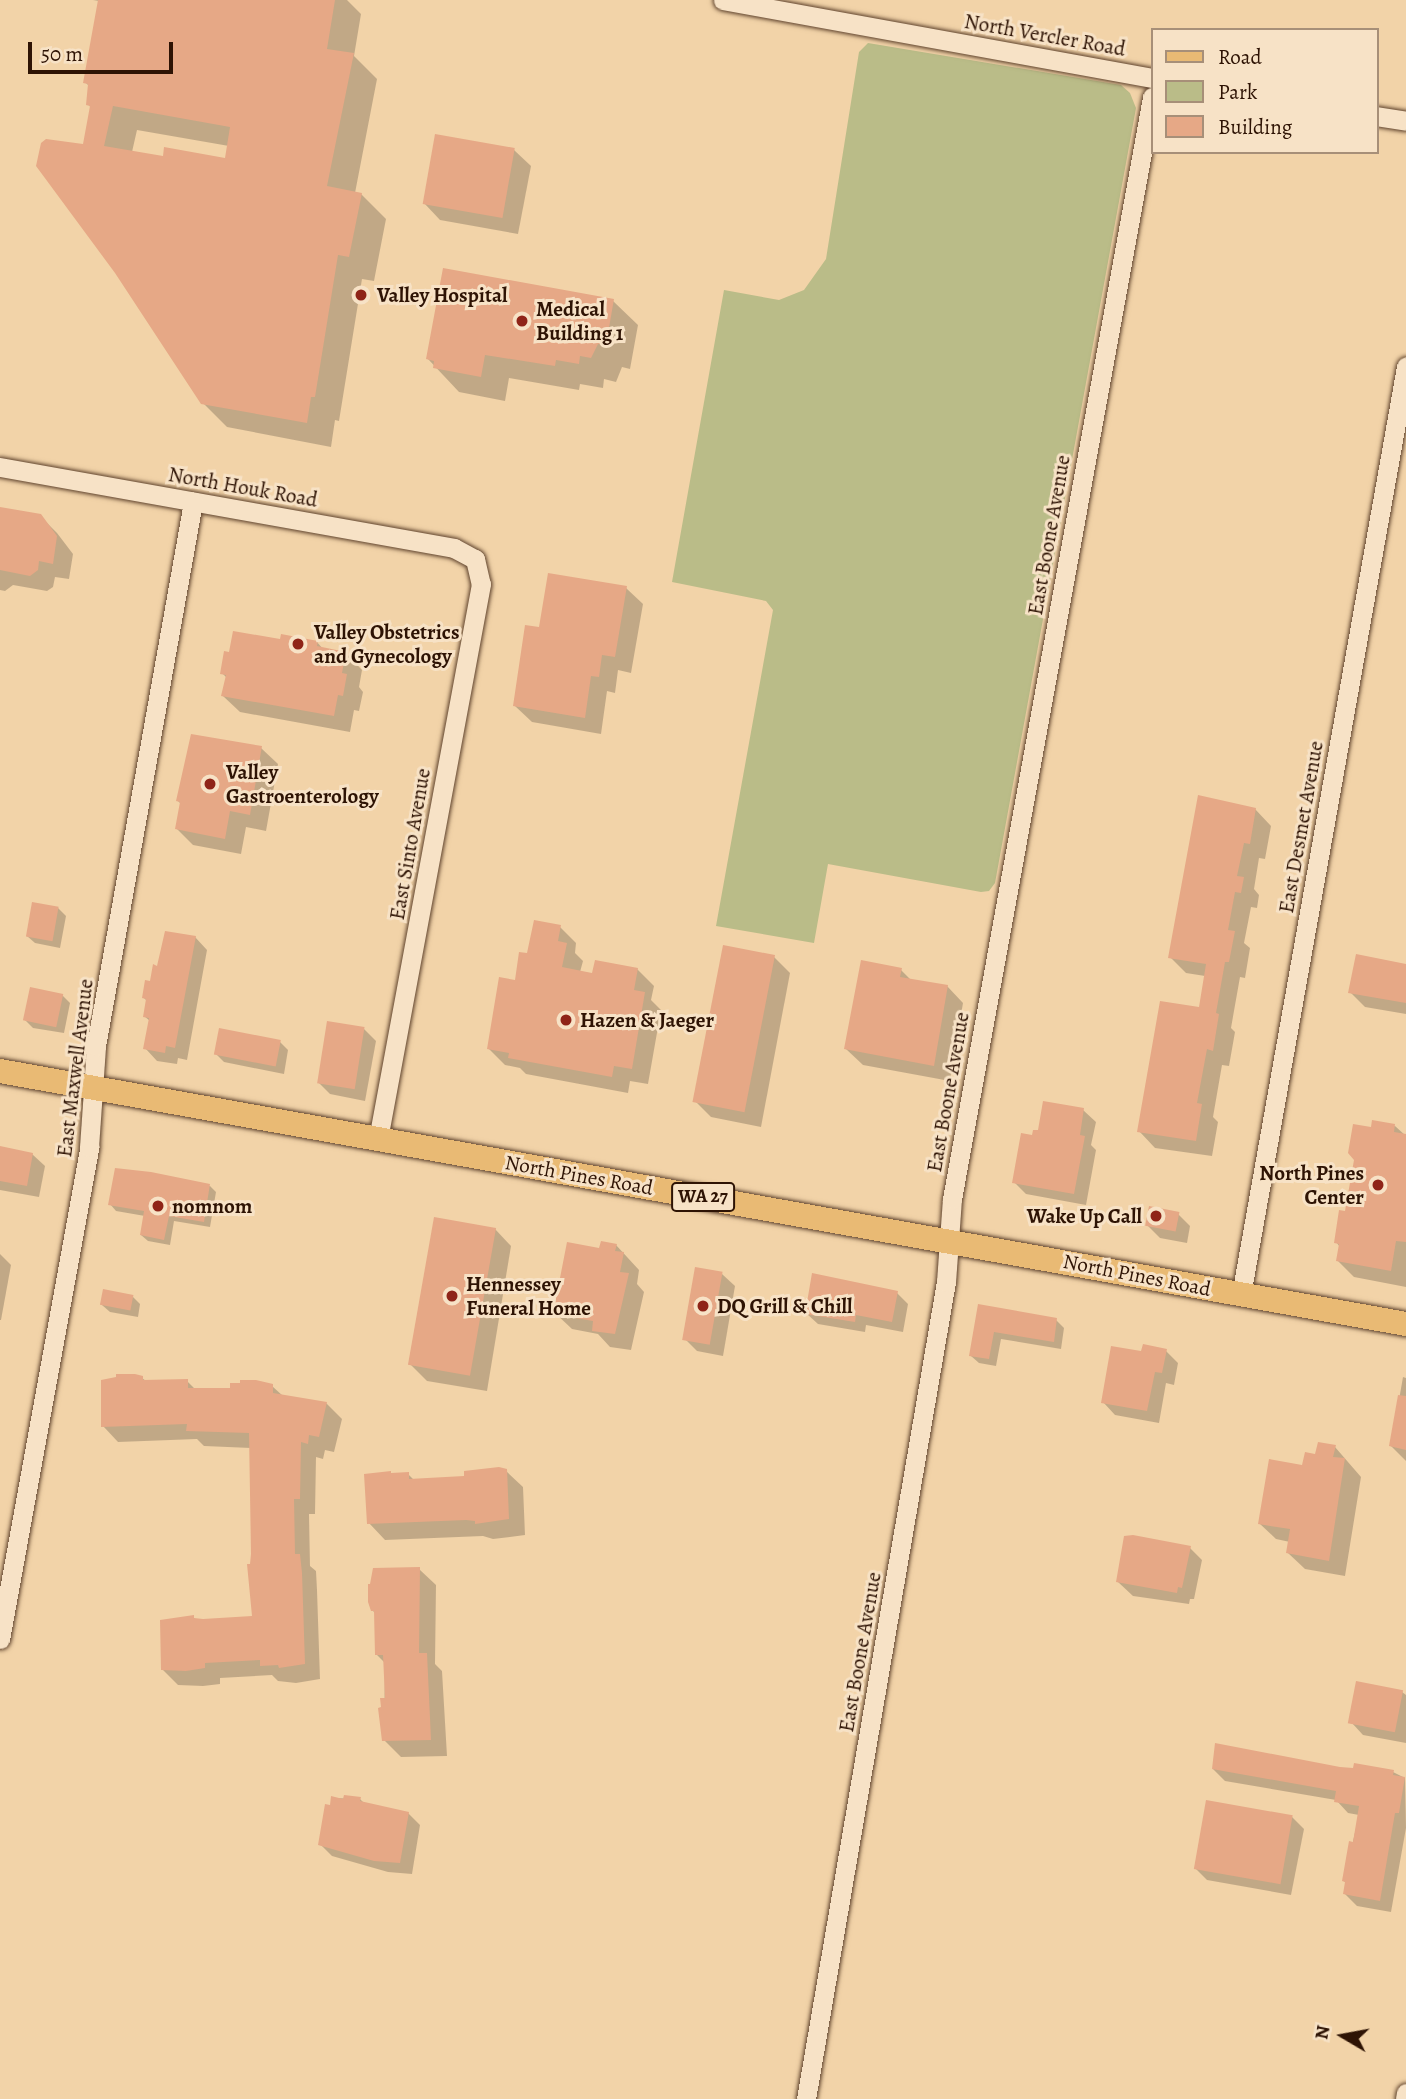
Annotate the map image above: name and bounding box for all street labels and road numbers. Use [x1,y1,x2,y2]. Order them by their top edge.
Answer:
street label: North Vercler Road [962,8,1128,62]
street label: East Boone Avenue [1023,453,1075,617]
street label: North Houk Road [166,461,320,513]
street label: East Desmet Avenue [1273,739,1329,915]
street label: East Sinto Avenue [384,766,436,922]
street label: East Maxwell Avenue [52,977,98,1159]
street label: East Boone Avenue [922,1010,974,1174]
street label: North Pines Road [503,1150,655,1200]
road number: WA 27 [670,1182,736,1212]
street label: North Pines Road [1061,1248,1213,1302]
street label: East Boone Avenue [834,1570,886,1734]

